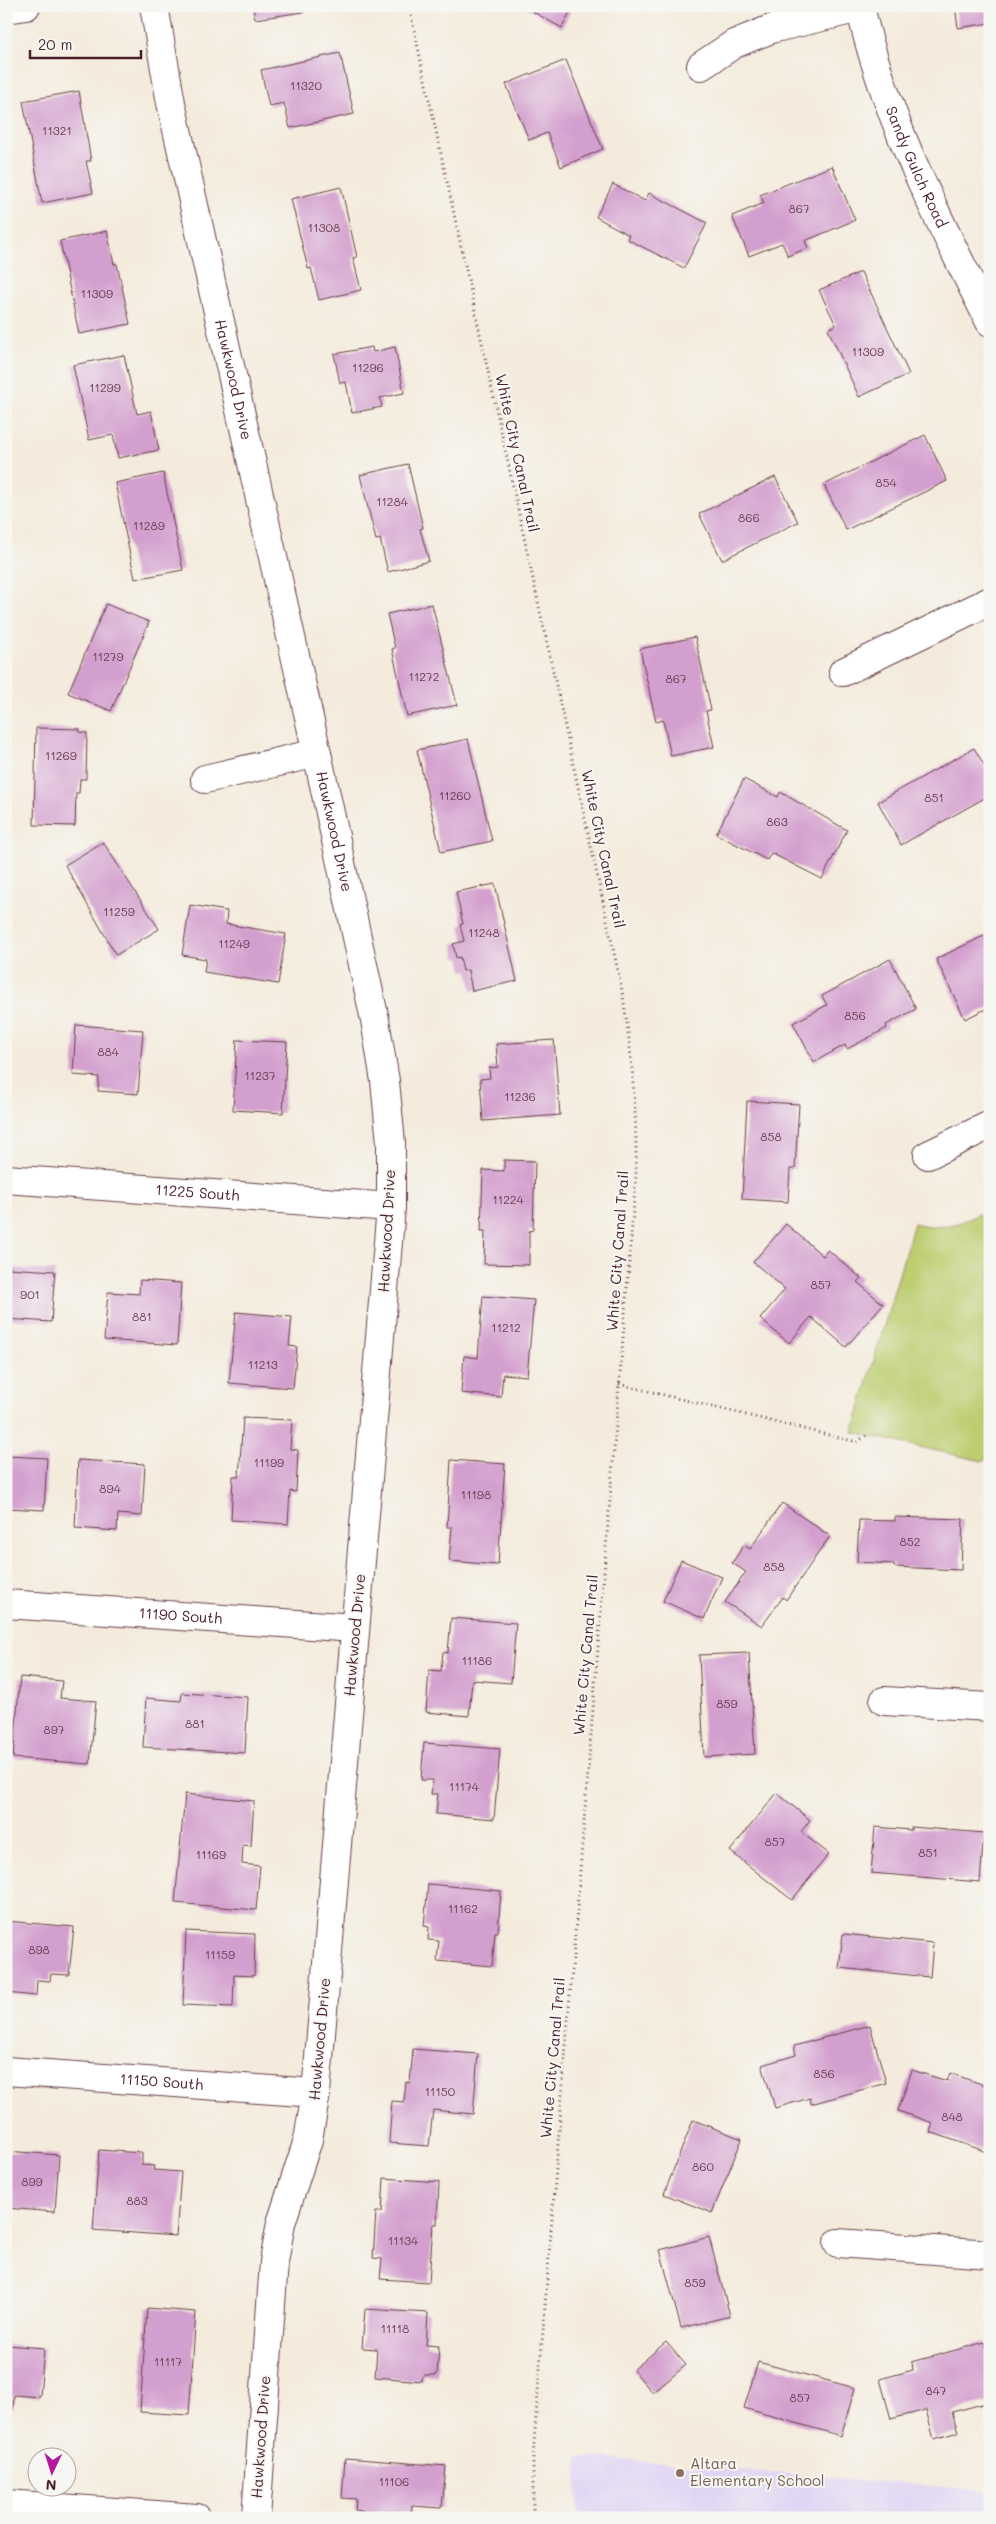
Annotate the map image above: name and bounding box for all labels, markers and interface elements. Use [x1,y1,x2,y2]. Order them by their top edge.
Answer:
scale bar [30,28,141,60]
text: 20 m [38,34,72,54]
house number: 11320 [290,77,323,93]
street label: Sandy Gulch Road [882,103,953,231]
house number: 11321 [42,122,72,138]
house number: 867 [788,200,810,216]
house number: 11308 [308,219,340,235]
house number: 11309 [81,285,113,301]
street label: Hawkwood Drive [211,317,257,442]
house number: 11309 [852,343,884,359]
house number: 11296 [352,359,384,375]
street label: White City Canal Trail [491,372,545,534]
house number: 11299 [89,379,121,395]
house number: 854 [875,474,897,490]
house number: 11284 [376,493,408,509]
house number: 866 [738,509,760,525]
house number: 11289 [133,517,165,533]
house number: 11279 [92,648,124,664]
house number: 11272 [409,668,439,684]
house number: 867 [665,670,687,686]
house number: 11269 [45,747,77,763]
street label: White City Canal Trail [577,768,631,930]
street label: Hawkwood Drive [312,769,358,894]
house number: 11260 [439,787,472,803]
house number: 851 [924,789,944,805]
house number: 863 [766,813,788,829]
house number: 11259 [103,903,135,919]
house number: 11248 [468,924,500,940]
house number: 11249 [218,935,250,951]
house number: 856 [844,1007,866,1023]
house number: 884 [97,1043,119,1059]
house number: 11237 [244,1067,276,1083]
house number: 11236 [504,1088,536,1104]
house number: 858 [760,1128,782,1144]
street label: Hawkwood Drive [373,1169,399,1293]
street label: White City Canal Trail [601,1170,633,1332]
street label: 11225 South [155,1179,240,1205]
house number: 11224 [492,1191,524,1207]
house number: 857 [811,1276,832,1292]
house number: 901 [20,1286,40,1302]
house number: 881 [132,1308,152,1324]
house number: 11212 [491,1319,521,1335]
house number: 11213 [248,1356,278,1372]
house number: 11199 [254,1454,284,1470]
house number: 894 [99,1480,121,1496]
house number: 11198 [461,1486,491,1502]
house number: 852 [900,1533,920,1549]
house number: 858 [763,1558,785,1574]
street label: Hawkwood Drive [339,1573,369,1697]
street label: White City Canal Trail [568,1574,602,1736]
street label: 11190 South [138,1602,223,1628]
house number: 11186 [462,1652,492,1668]
house number: 859 [716,1695,738,1711]
house number: 881 [185,1715,205,1731]
house number: 897 [43,1721,65,1737]
house number: 11174 [449,1778,479,1794]
house number: 857 [765,1833,786,1849]
house number: 851 [918,1844,938,1860]
house number: 11169 [196,1846,226,1862]
house number: 11162 [448,1900,478,1916]
house number: 898 [28,1941,50,1957]
house number: 11159 [205,1946,235,1962]
street label: Hawkwood Drive [304,1977,334,2101]
street label: White City Canal Trail [535,1977,569,2139]
house number: 856 [813,2065,835,2081]
street label: 11150 South [119,2068,204,2094]
house number: 11150 [425,2083,456,2099]
house number: 848 [941,2108,963,2124]
house number: 860 [692,2158,715,2174]
house number: 899 [21,2173,43,2189]
house number: 883 [126,2192,148,2208]
house number: 11134 [388,2232,418,2248]
house number: 859 [684,2274,706,2290]
house number: 11118 [381,2320,409,2336]
house number: 11117 [154,2353,182,2369]
street label: Hawkwood Drive [246,2375,274,2499]
house number: 847 [926,2382,947,2398]
house number: 857 [790,2389,811,2405]
north arrow [28,2446,78,2496]
place label: Altara Elementary School [690,2453,825,2490]
marker: Altara Elementary School [674,2467,686,2479]
house number: 11106 [379,2473,409,2489]
text: N [45,2476,57,2495]

